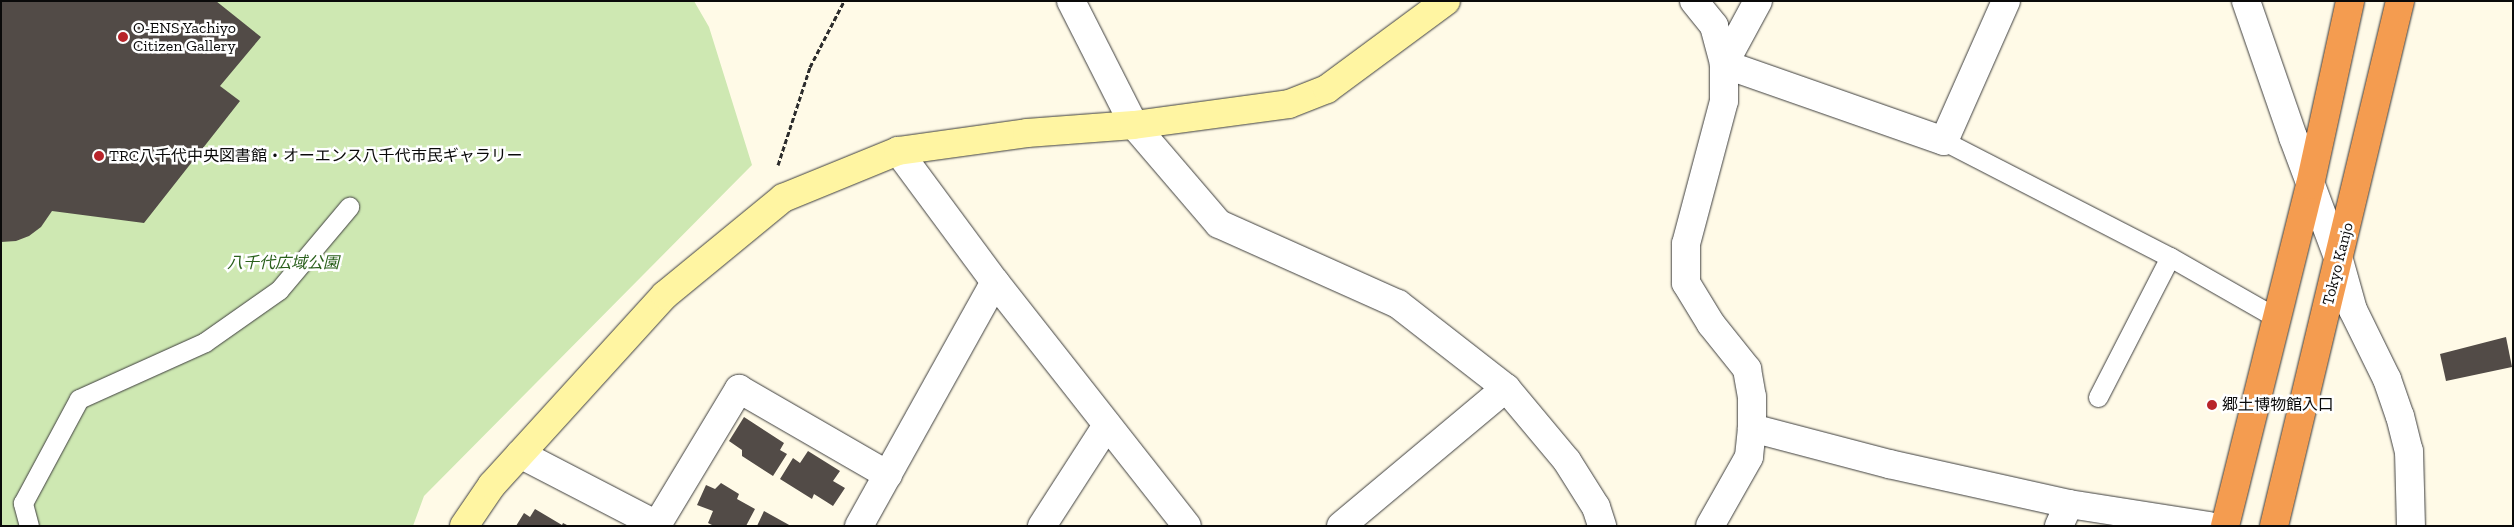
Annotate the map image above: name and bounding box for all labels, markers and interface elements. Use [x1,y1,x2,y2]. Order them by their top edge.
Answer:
place label: O-ENS Yachiyo Citizen Gallery [133,18,236,56]
marker: O-ENS Yachiyo Citizen Gallery [117,31,129,43]
place label: TRC八千代中央図書館・オーエンス八千代市民ギャラリー [109,146,523,166]
marker: TRC八千代中央図書館・オーエンス八千代市民ギャラリー [93,150,105,162]
street label: Tokyo Kanjo [2318,221,2358,307]
park label: 八千代広域公園 [227,253,339,273]
place label: 郷土博物館入口 [2222,395,2334,415]
marker: 郷土博物館入口 [2206,399,2218,411]

